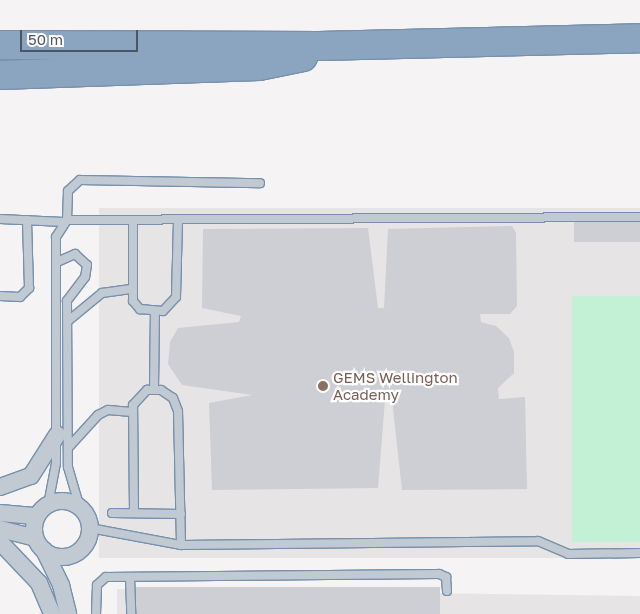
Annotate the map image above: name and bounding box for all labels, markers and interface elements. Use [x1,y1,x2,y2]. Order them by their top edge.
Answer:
scale bar [22,20,140,52]
text: 50 m [28,30,63,48]
place label: GEMS Wellington Academy [333,368,458,403]
marker: GEMS Wellington Academy [317,380,329,392]

